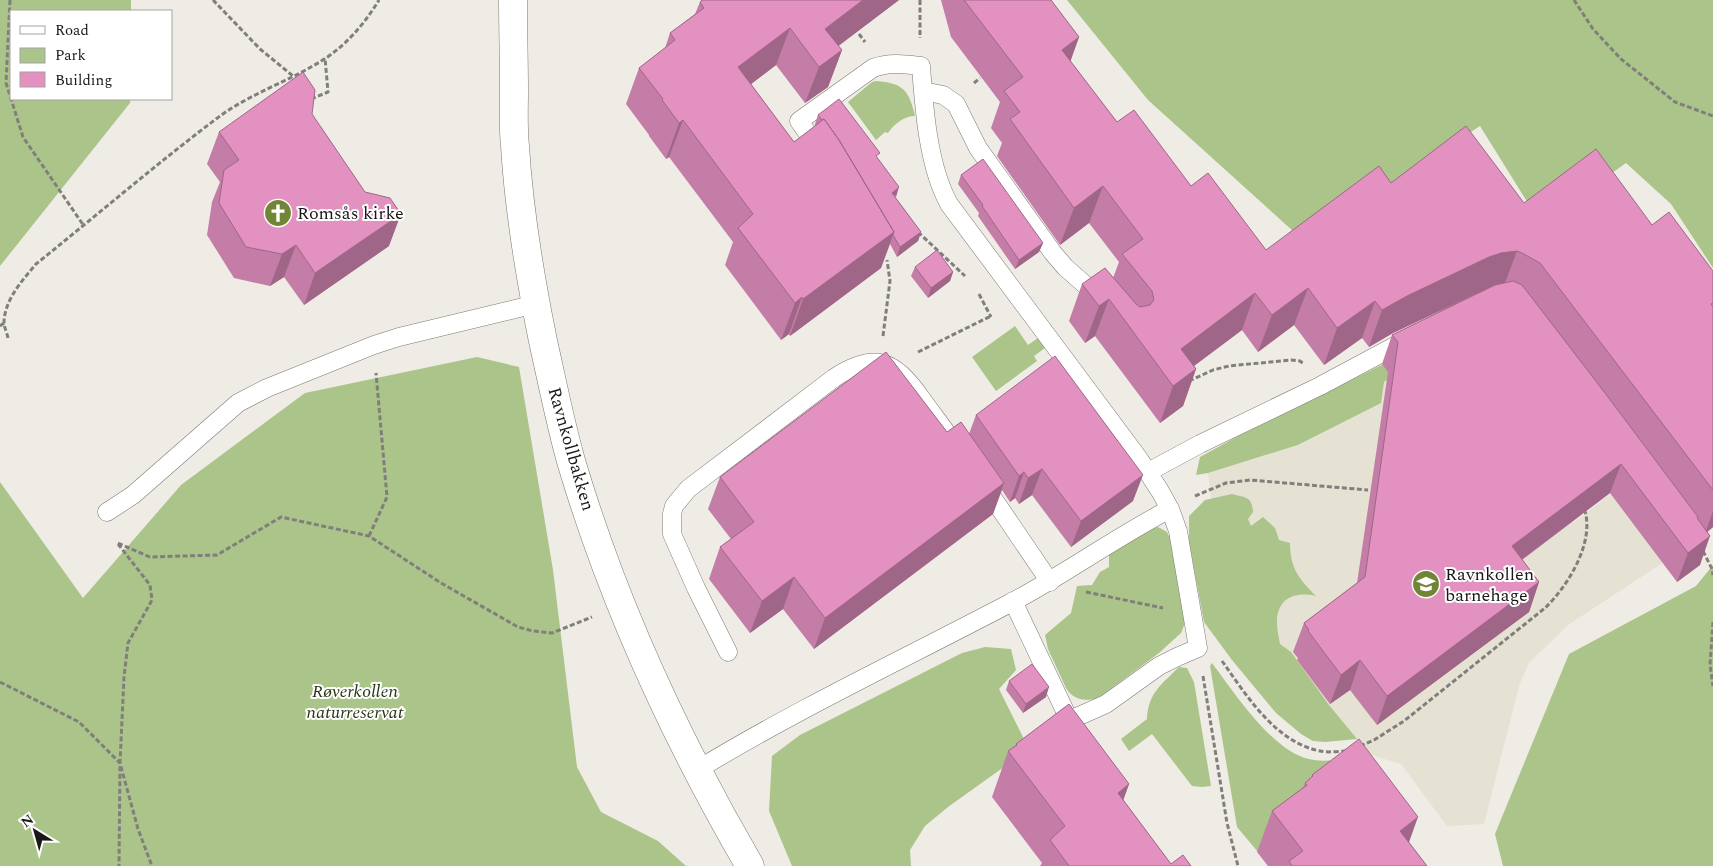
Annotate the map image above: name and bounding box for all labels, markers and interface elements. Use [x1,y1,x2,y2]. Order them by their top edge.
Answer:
legend [10,10,172,100]
text: Road [55,19,89,42]
text: Park [55,44,86,67]
text: Building [55,69,112,92]
church icon: Romsås kirke [263,198,293,228]
place label: Romsås kirke [297,200,404,227]
street label: Ravnkollbakken [540,384,602,514]
place label: Ravnkollen barnehage [1445,561,1534,609]
school or university icon: Ravnkollen barnehage [1411,569,1441,599]
park label: Røverkollen naturreservat [307,678,404,726]
north arrow [10,806,60,856]
text: N [17,809,38,833]

